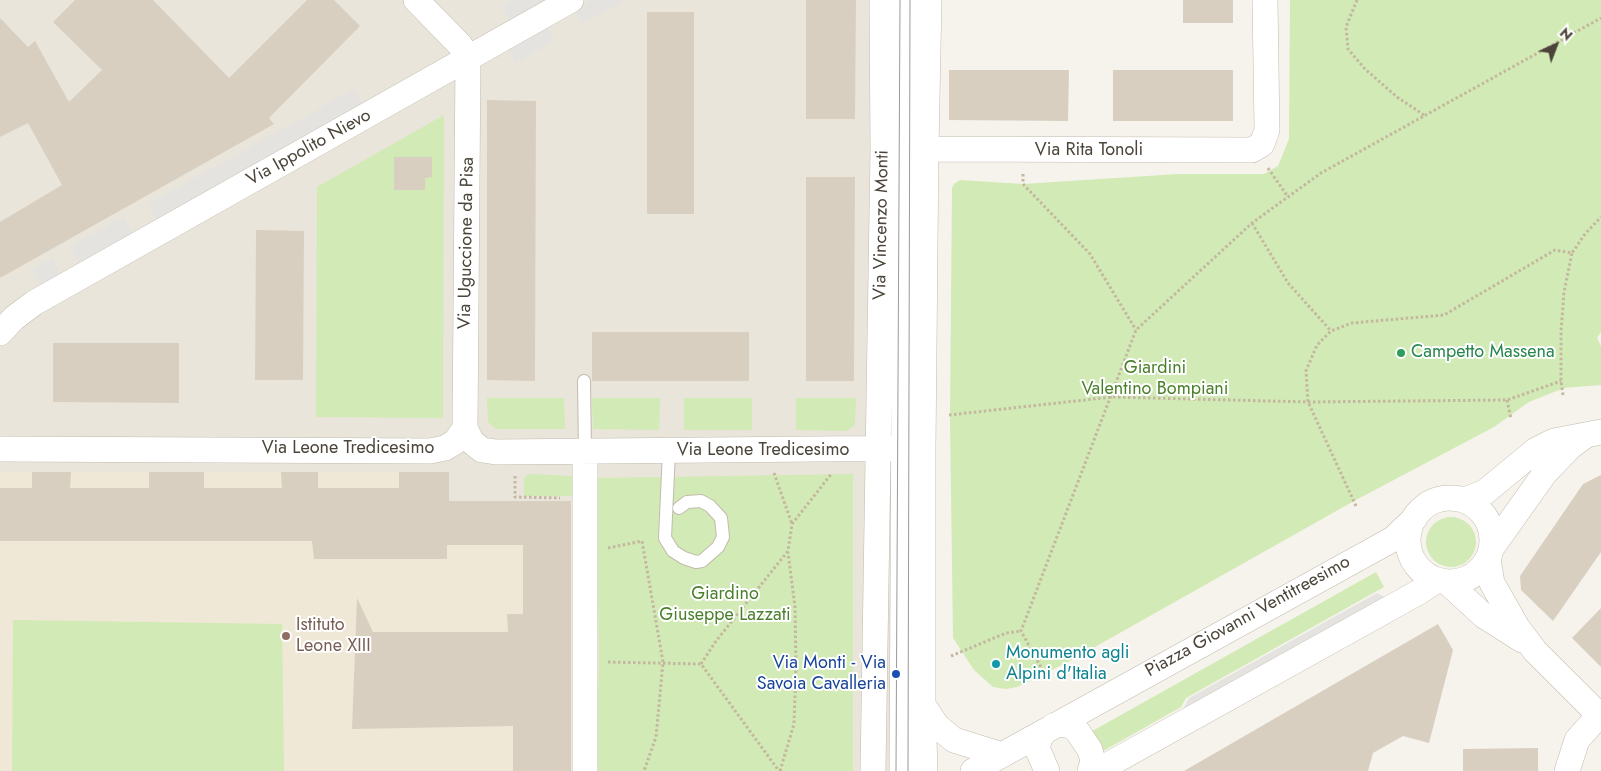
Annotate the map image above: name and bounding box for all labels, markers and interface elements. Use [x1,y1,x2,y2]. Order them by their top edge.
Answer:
north arrow [1531,20,1581,70]
text: N [1555,23,1577,45]
street label: Via Ippolito Nievo [243,105,375,191]
street label: Via Rita Tonoli [1035,140,1143,162]
street label: Via Vincenzo Monti [870,150,894,300]
street label: Via Uguccione da Pisa [455,157,479,329]
place label: Campetto Massena [1411,342,1555,364]
marker: Campetto Massena [1395,347,1407,359]
park label: Giardini Valentino Bompiani [1082,358,1228,400]
street label: Via Leone Tredicesimo [262,438,434,460]
street label: Via Leone Tredicesimo [677,440,849,462]
street label: Piazza Giovanni Ventitreesimo [1142,552,1354,682]
park label: Giardino Giuseppe Lazzati [659,584,791,626]
place label: Istituto Leone XIII [296,615,371,658]
marker: Istituto Leone XIII [280,630,292,642]
place label: Monumento agli Alpini d'Italia [1006,643,1129,686]
place label: Via Monti - Via Savoia Cavalleria [757,653,886,696]
marker: Monumento agli Alpini d'Italia [990,658,1002,670]
marker: Via Monti - Via Savoia Cavalleria [890,668,902,680]

